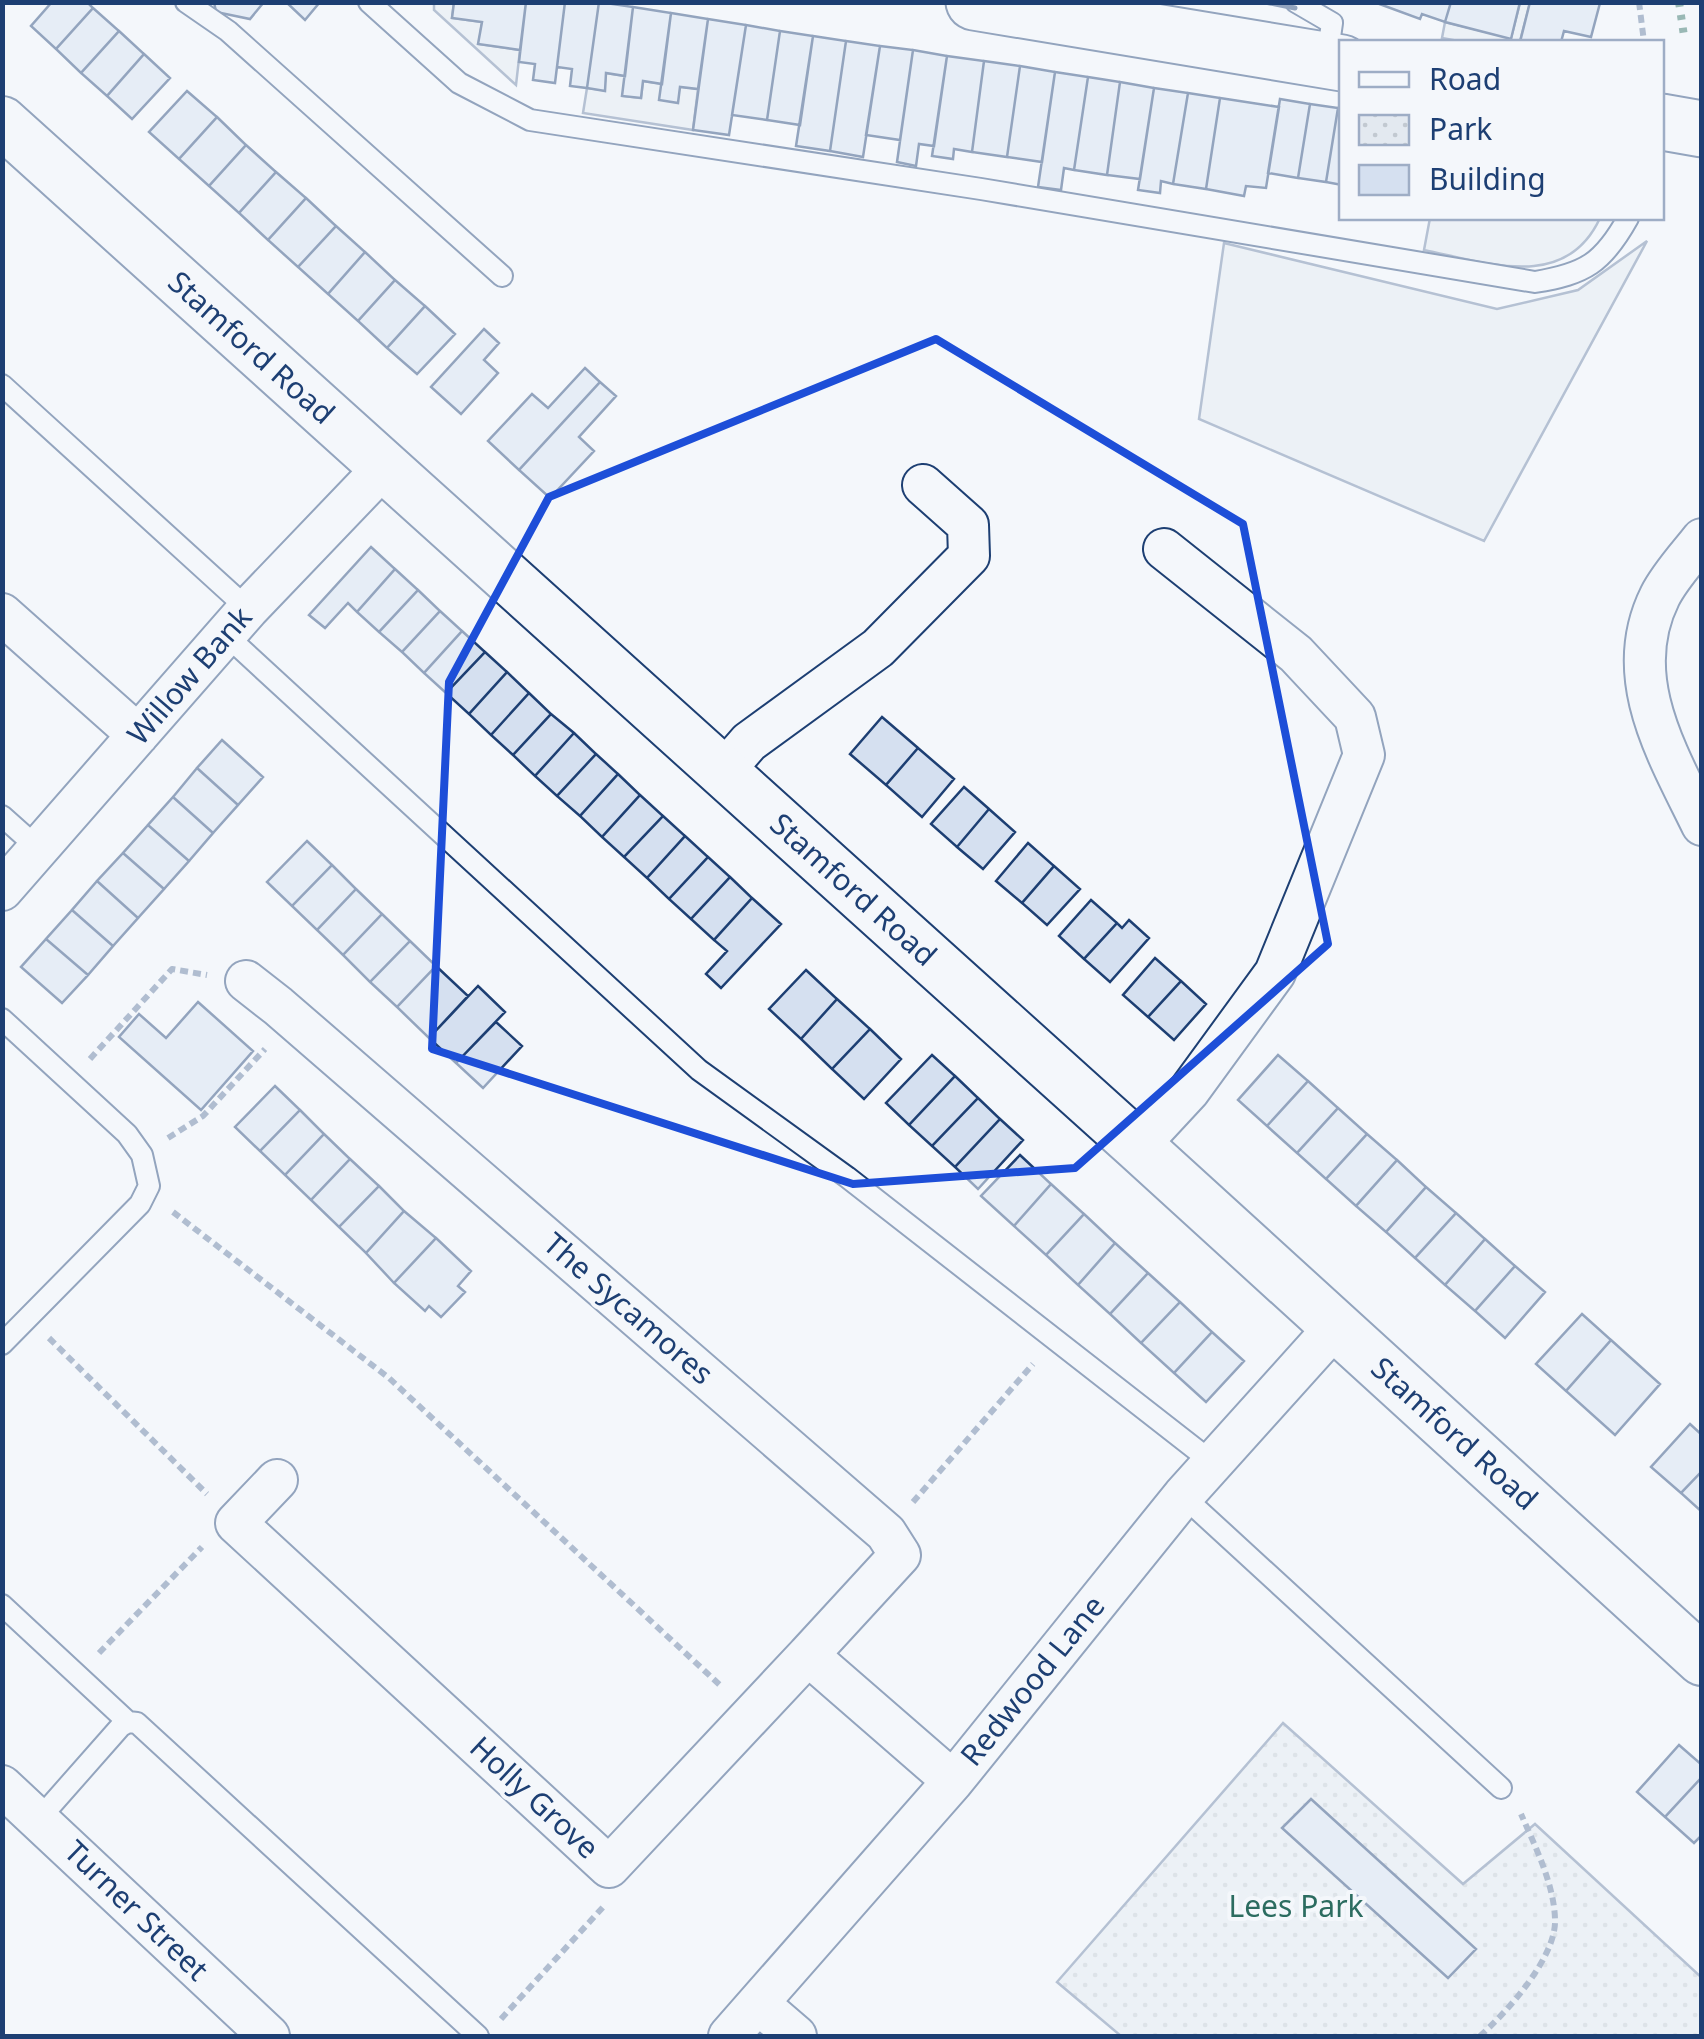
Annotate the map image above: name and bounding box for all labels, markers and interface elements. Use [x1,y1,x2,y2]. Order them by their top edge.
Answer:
legend [1339,40,1664,220]
text: Road [1429,58,1501,99]
text: Park [1429,108,1492,149]
text: Building [1429,158,1546,199]
street label: Stamford Road [160,261,344,433]
street label: Willow Bank [117,597,260,753]
street label: Stamford Road [762,803,946,975]
street label: The Sycamores [535,1223,723,1393]
street label: Stamford Road [1363,1347,1547,1519]
street label: Redwood Lane [950,1586,1113,1774]
street label: Holly Grove [462,1727,608,1867]
street label: Turner Street [56,1831,218,1989]
park label: Lees Park [1228,1885,1364,1926]

